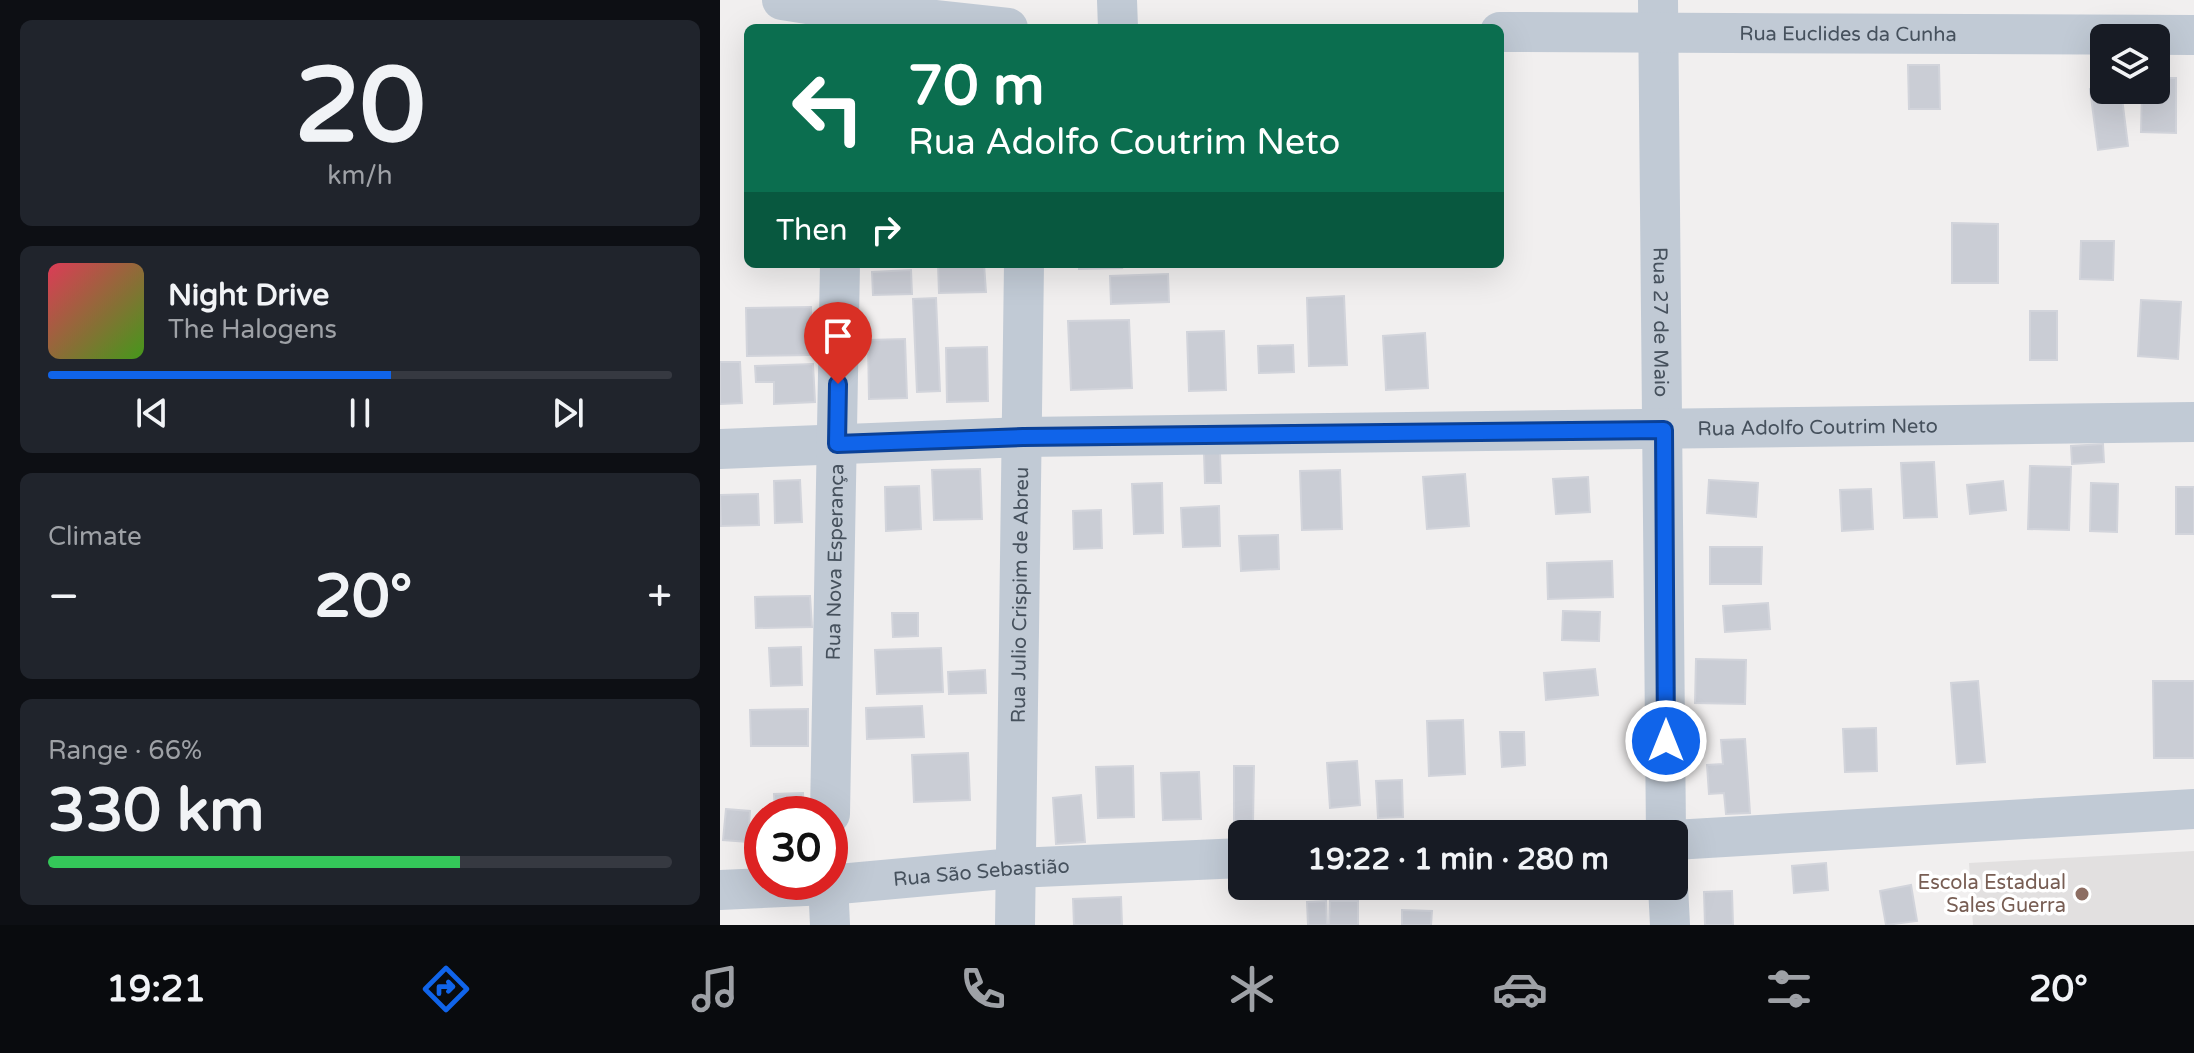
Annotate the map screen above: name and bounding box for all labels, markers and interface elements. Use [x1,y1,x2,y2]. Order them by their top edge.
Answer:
street label: Rua Euclides da Cunha [1739,22,1957,47]
map controls [2090,24,2170,104]
button: layers [2090,24,2170,104]
text: 20 [295,45,425,170]
text: 70 m [908,53,1044,120]
icon: left [776,56,880,160]
text: Rua Adolfo Coutrim Neto [908,121,1340,164]
text: km/h [327,160,393,191]
icon: right [864,208,908,252]
text: Then [776,212,848,249]
street label: Rua 27 de Maio [1647,247,1673,397]
text: Night Drive [168,277,329,314]
pin [804,302,872,384]
text: The Halogens [168,314,337,345]
icon: arrive [816,314,860,358]
icon: previous [130,391,174,435]
icon: pause [338,391,382,435]
icon: next [546,391,590,435]
street label: Rua Adolfo Coutrim Neto [1697,414,1938,441]
street label: Rua Nova Esperança [822,463,849,661]
street label: Rua Julio Crispim de Abreu [1007,467,1034,723]
text: Climate [48,521,142,552]
text: 20° [314,561,412,633]
text: − [48,571,79,624]
text: + [647,571,672,624]
position arrow [1624,699,1708,783]
text: Range · 66% [48,735,202,766]
text: 330 km [48,775,264,847]
speed limit sign: 30 [744,796,848,900]
text: 19:22 · 1 min · 280 m [1307,841,1609,878]
street label: Rua São Sebastião [892,855,1070,892]
place label: Escola Estadual Sales Guerra [1918,871,2066,918]
marker: Escola Estadual Sales Guerra [2073,885,2091,903]
icon: directions [418,961,474,1017]
icon: music [687,961,743,1017]
icon: phone [955,961,1011,1017]
icon: climate [1224,961,1280,1017]
icon: car [1492,961,1548,1017]
icon: filters [1761,961,1817,1017]
text: 19:21 [106,968,206,1011]
text: 20° [2029,968,2088,1011]

